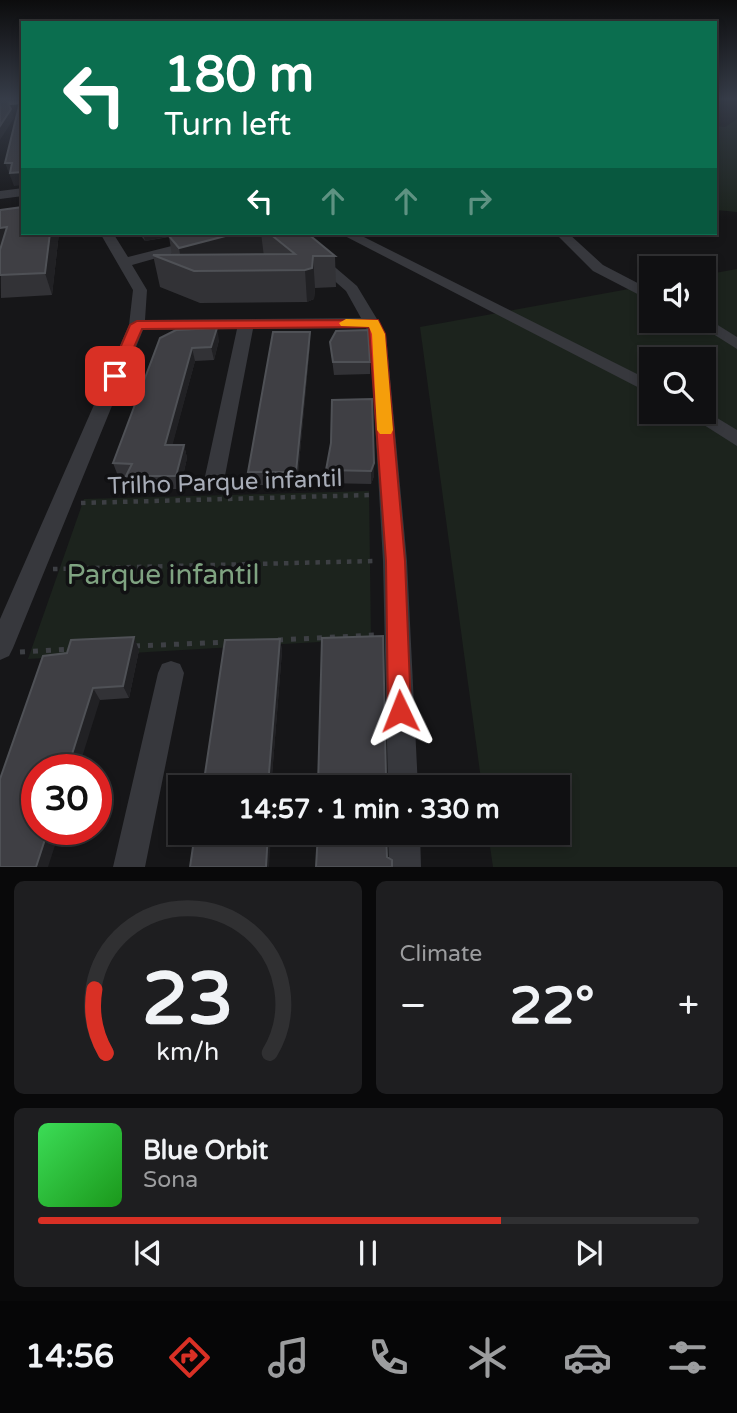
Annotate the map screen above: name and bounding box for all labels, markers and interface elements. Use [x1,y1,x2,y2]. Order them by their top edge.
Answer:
text: 180 m [164,46,314,105]
icon: left [49,49,140,140]
text: Turn left [164,106,291,144]
icon: left [241,182,279,220]
icon: ahead [314,182,352,220]
icon: ahead [387,182,425,220]
icon: right [460,182,498,220]
map controls [639,256,716,424]
button: sound [639,256,716,333]
pin [85,346,145,406]
button: search [639,347,716,424]
icon: arrive [96,357,134,395]
street label: Trilho Parque infantil [107,464,343,501]
park label: Parque infantil [67,558,259,592]
position arrow [363,674,437,748]
speed limit sign: 30 [21,754,112,845]
text: 14:57 · 1 min · 330 m [238,794,500,825]
text: Climate [400,940,482,968]
text: 23 [142,957,233,1045]
text: 22° [510,975,595,1038]
text: − [400,983,427,1029]
text: + [678,983,699,1029]
text: km/h [156,1037,219,1067]
text: Blue Orbit [143,1135,268,1166]
text: Sona [143,1166,198,1194]
icon: previous [129,1234,167,1272]
icon: pause [349,1234,387,1272]
icon: next [570,1234,608,1272]
icon: directions [165,1333,214,1382]
icon: music [264,1333,313,1382]
icon: phone [364,1333,413,1382]
icon: climate [463,1333,512,1382]
icon: car [563,1333,612,1382]
icon: filters [663,1333,712,1382]
text: 14:56 [25,1338,114,1376]

